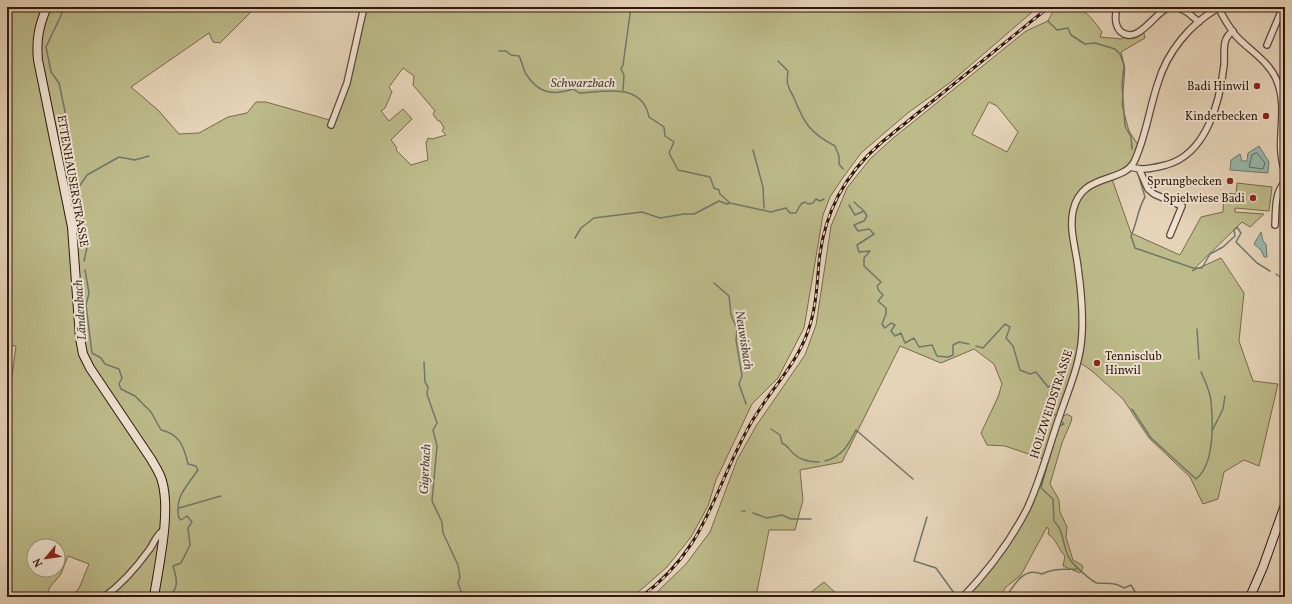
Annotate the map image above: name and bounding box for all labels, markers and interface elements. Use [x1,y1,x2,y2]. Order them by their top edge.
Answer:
water label: Schwarzbach [551,75,616,93]
place label: Badi Hinwil [1187,79,1249,95]
marker: Badi Hinwil [1252,81,1262,91]
place label: Kinderbecken [1185,109,1258,125]
marker: Kinderbecken [1261,111,1271,121]
street label: ETTENHAUSERSTRASSE [53,114,92,249]
place label: Sprungbecken [1147,174,1222,190]
marker: Sprungbecken [1225,176,1235,186]
place label: Spielwiese Badi [1163,191,1245,207]
marker: Spielwiese Badi [1248,193,1258,203]
water label: Ländenbach [70,278,92,341]
water label: Neuwisbach [729,309,757,372]
street label: HOLZWEIDSTRASSE [1027,348,1077,461]
place label: Tennisclub Hinwil [1105,349,1162,379]
marker: Tennisclub Hinwil [1092,358,1102,368]
water label: Gigerbach [416,443,436,495]
north arrow [26,538,66,578]
text: N [30,555,47,569]

